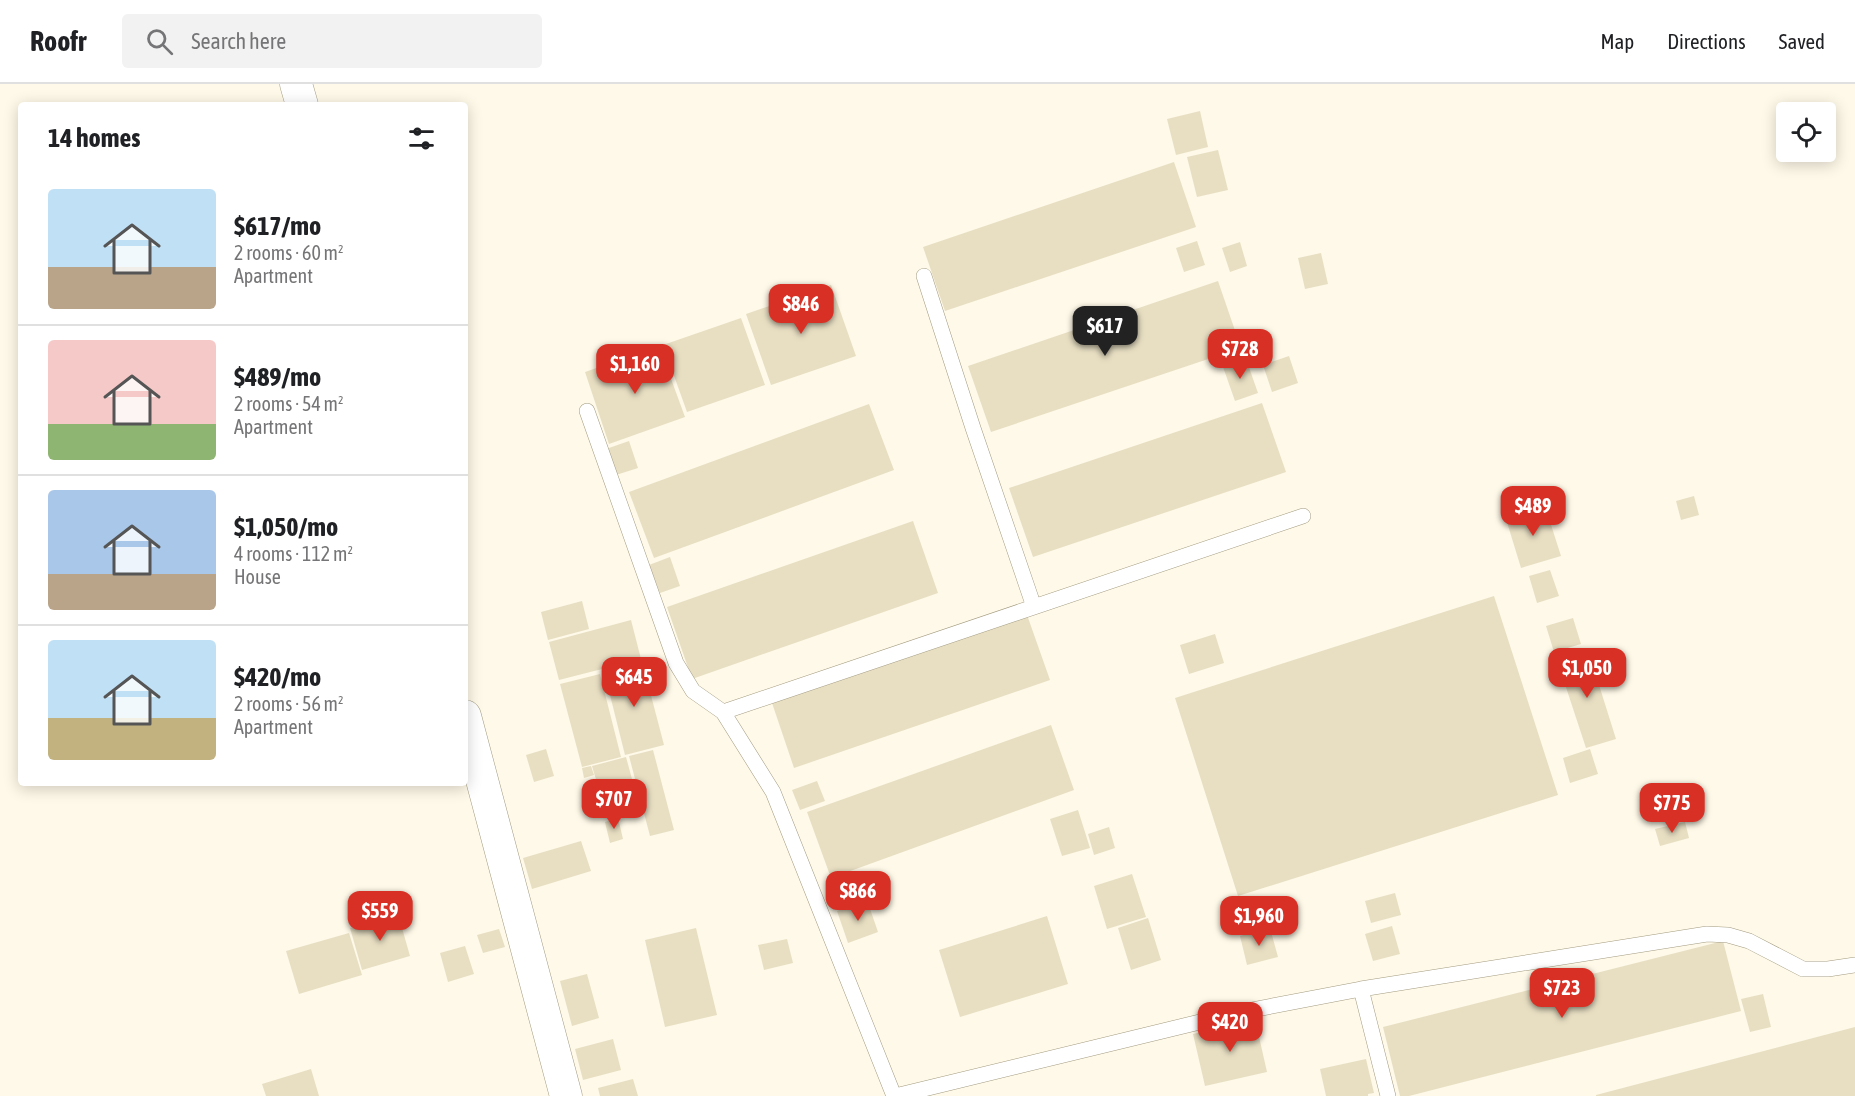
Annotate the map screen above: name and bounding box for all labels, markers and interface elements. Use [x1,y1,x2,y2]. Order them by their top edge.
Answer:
search box [122,14,542,68]
text: Roofr [30,25,86,57]
icon: search [143,25,176,58]
text: Search here [191,28,286,54]
text: Map [1600,29,1634,53]
text: Directions [1667,29,1746,53]
text: Saved [1779,29,1825,53]
map controls [1776,102,1836,162]
button: locate [1776,102,1836,162]
icon: filters [405,122,438,155]
text: 14 homes [48,123,141,153]
text: $617/mo [234,211,321,241]
icon: home [96,213,168,285]
text: 2 rooms · 60 m² [234,241,344,264]
text: Apartment [234,264,313,287]
pin: $846 [765,284,837,335]
text: $846 [783,292,819,315]
pin: $617 [1069,306,1141,357]
text: $617 [1087,314,1123,337]
pin: $728 [1204,329,1276,380]
text: $728 [1222,337,1258,360]
pin: $1,160 [586,344,684,395]
text: $1,160 [610,352,660,375]
text: $489/mo [234,362,321,392]
icon: home [96,364,168,436]
text: 2 rooms · 54 m² [234,392,344,415]
text: Apartment [234,415,313,438]
pin: $489 [1497,486,1569,537]
text: $489 [1515,494,1551,517]
text: $1,050/mo [234,512,338,542]
icon: home [96,514,168,586]
text: 4 rooms · 112 m² [234,542,353,565]
text: House [234,565,281,588]
pin: $1,050 [1538,648,1636,699]
text: $1,050 [1562,656,1612,679]
pin: $645 [598,657,670,708]
text: $420/mo [234,662,321,692]
icon: home [96,664,168,736]
text: $645 [616,665,652,688]
text: 2 rooms · 56 m² [234,692,344,715]
text: Apartment [234,715,313,738]
pin: $707 [578,779,650,830]
pin: $775 [1636,783,1708,834]
text: $707 [596,787,632,810]
text: $775 [1654,791,1690,814]
pin: $866 [822,871,894,922]
text: $866 [840,879,876,902]
pin: $559 [344,891,416,942]
pin: $1,960 [1210,896,1308,947]
text: $559 [362,899,398,922]
text: $1,960 [1234,904,1284,927]
pin: $723 [1526,968,1598,1019]
text: $723 [1544,976,1580,999]
pin: $420 [1194,1002,1266,1053]
text: $420 [1212,1010,1248,1033]

